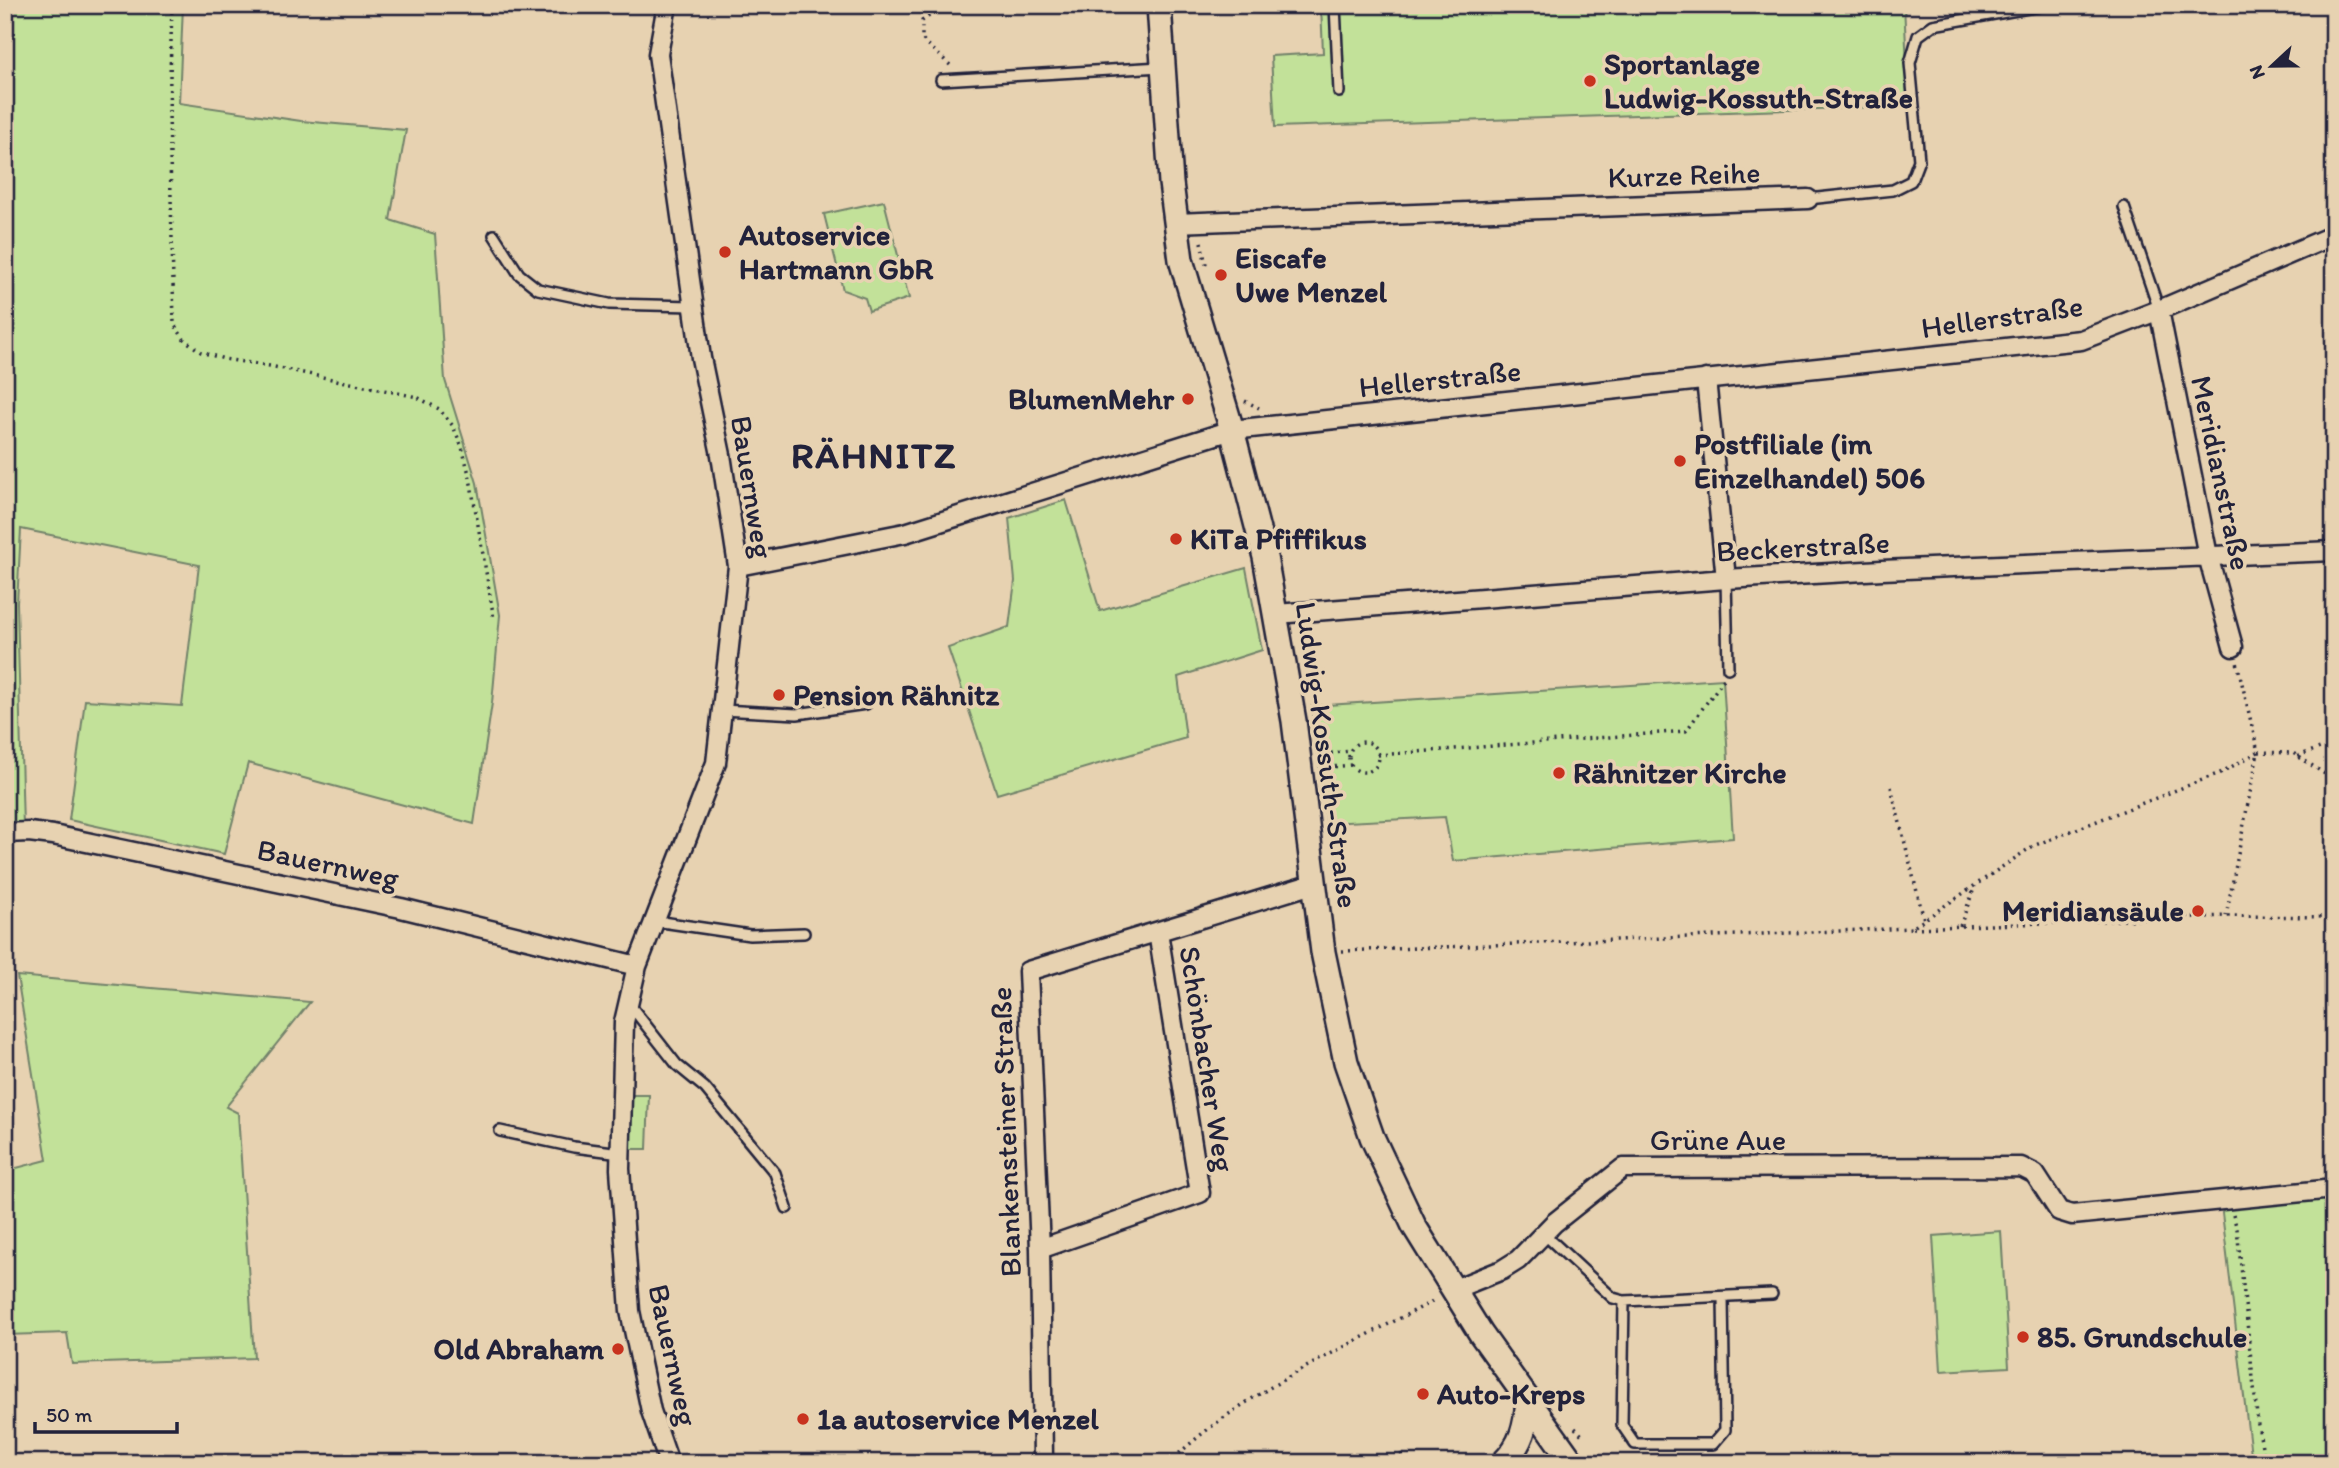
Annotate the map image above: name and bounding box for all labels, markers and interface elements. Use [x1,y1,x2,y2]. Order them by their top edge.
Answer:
north arrow [2238,32,2308,102]
place label: Sportanlage Ludwig-Kossuth-Straße [1604,45,1913,116]
text: N [2244,62,2270,82]
marker: Sportanlage Ludwig-Kossuth-Straße [1582,73,1598,89]
street label: Kurze Reihe [1607,153,1761,196]
place label: Autoservice Hartmann GbR [738,216,934,287]
place label: Eiscafe Uwe Menzel [1235,239,1388,310]
marker: Autoservice Hartmann GbR [717,244,733,260]
marker: Eiscafe Uwe Menzel [1213,267,1229,283]
street label: Hellerstraße [1919,287,2085,346]
street label: Hellerstraße [1357,352,1523,405]
street label: Meridianstraße [2183,372,2260,574]
place label: BlumenMehr [1008,380,1175,417]
marker: BlumenMehr [1180,391,1196,407]
street label: Bauernweg [723,413,782,561]
place label: Postfiliale (im Einzelhandel) 506 [1694,425,1925,496]
district label: RÄHNITZ [791,433,957,477]
marker: Postfiliale (im Einzelhandel) 506 [1672,453,1688,469]
place label: KiTa Pfiffikus [1190,520,1367,557]
street label: Beckerstraße [1715,523,1891,570]
marker: KiTa Pfiffikus [1168,531,1184,547]
street label: Ludwig-Kossuth-Straße [1288,599,1367,910]
place label: Pension Rähnitz [793,676,1000,713]
marker: Pension Rähnitz [771,687,787,703]
place label: Rähnitzer Kirche [1573,754,1786,791]
marker: Rähnitzer Kirche [1551,765,1567,781]
street label: Bauernweg [254,830,403,897]
place label: Meridiansäule [2002,892,2184,929]
marker: Meridiansäule [2190,903,2206,919]
street label: Schönbacher Weg [1171,944,1244,1175]
street label: Blankensteiner Straße [982,986,1029,1278]
street label: Grüne Aue [1650,1121,1786,1158]
street label: Bauernweg [640,1281,707,1430]
place label: 85. Grundschule [2037,1318,2247,1355]
marker: 85. Grundschule [2015,1329,2031,1345]
place label: Old Abraham [433,1330,605,1367]
marker: Old Abraham [610,1341,626,1357]
place label: Auto-Kreps [1436,1375,1585,1412]
marker: Auto-Kreps [1415,1386,1431,1402]
scale bar [35,1391,177,1435]
place label: 1a autoservice Menzel [817,1400,1099,1437]
text: 50 m [46,1402,93,1427]
marker: 1a autoservice Menzel [795,1411,811,1427]

